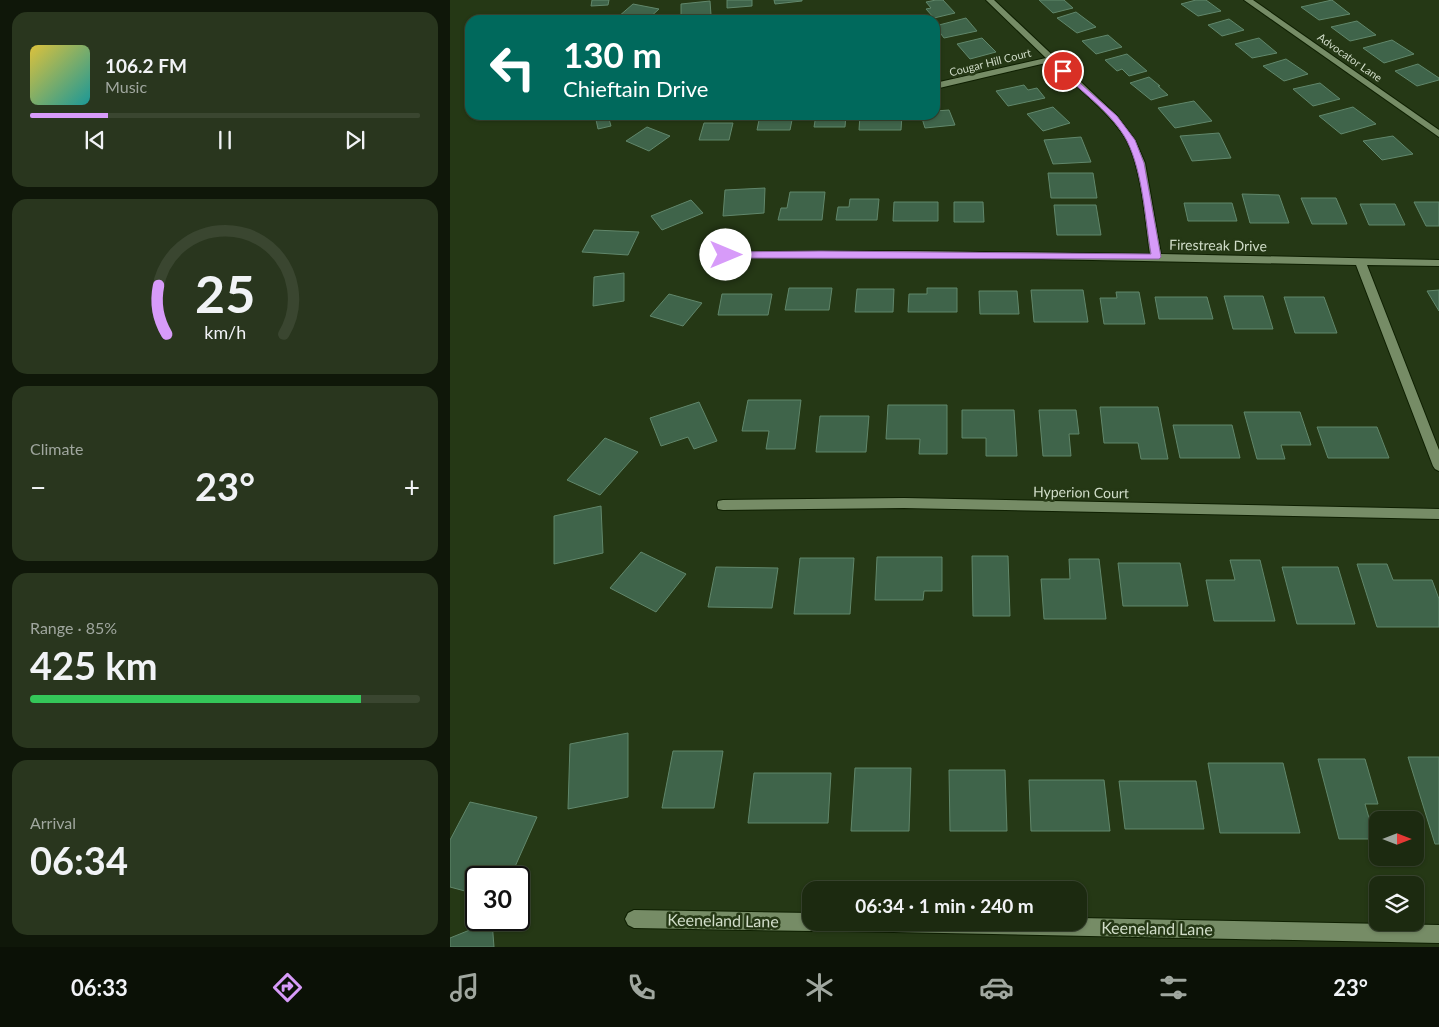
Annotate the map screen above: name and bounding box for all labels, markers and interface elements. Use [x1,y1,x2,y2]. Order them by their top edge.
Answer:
street label: Advocator Lane [1315,30,1385,84]
text: 130 m [563,33,662,75]
icon: left [480,35,545,100]
street label: Cougar Hill Court [948,46,1032,78]
pin [1042,50,1084,92]
text: 106.2 FM [105,54,187,77]
icon: arrive [1049,57,1077,85]
text: Chieftain Drive [563,75,708,102]
text: Music [105,77,147,96]
icon: previous [81,126,109,154]
icon: pause [211,126,239,154]
icon: next [341,126,369,154]
position arrow [699,228,751,280]
street label: Firestreak Drive [1169,236,1267,254]
text: 25 [195,262,255,324]
text: km/h [204,321,246,343]
text: Climate [30,439,83,458]
text: 23° [195,463,255,509]
text: − [30,470,46,504]
text: + [404,470,420,504]
street label: Hyperion Court [1033,483,1129,501]
text: Range · 85% [30,618,117,637]
text: 425 km [30,642,158,688]
north arrow [1369,811,1424,866]
map controls [1369,811,1424,931]
text: Arrival [30,813,76,832]
text: 06:34 [30,837,128,883]
speed limit sign: 30 [465,866,530,931]
button: layers [1369,876,1424,931]
text: 06:34 · 1 min · 240 m [855,894,1034,917]
street label: Keeneland Lane [667,910,779,930]
street label: Keeneland Lane [1101,918,1213,938]
icon: directions [270,970,305,1005]
icon: music [447,970,482,1005]
icon: phone [624,970,659,1005]
icon: climate [802,970,837,1005]
icon: car [979,970,1014,1005]
icon: filters [1156,970,1191,1005]
text: 06:33 [71,974,128,1001]
text: 23° [1333,974,1368,1001]

